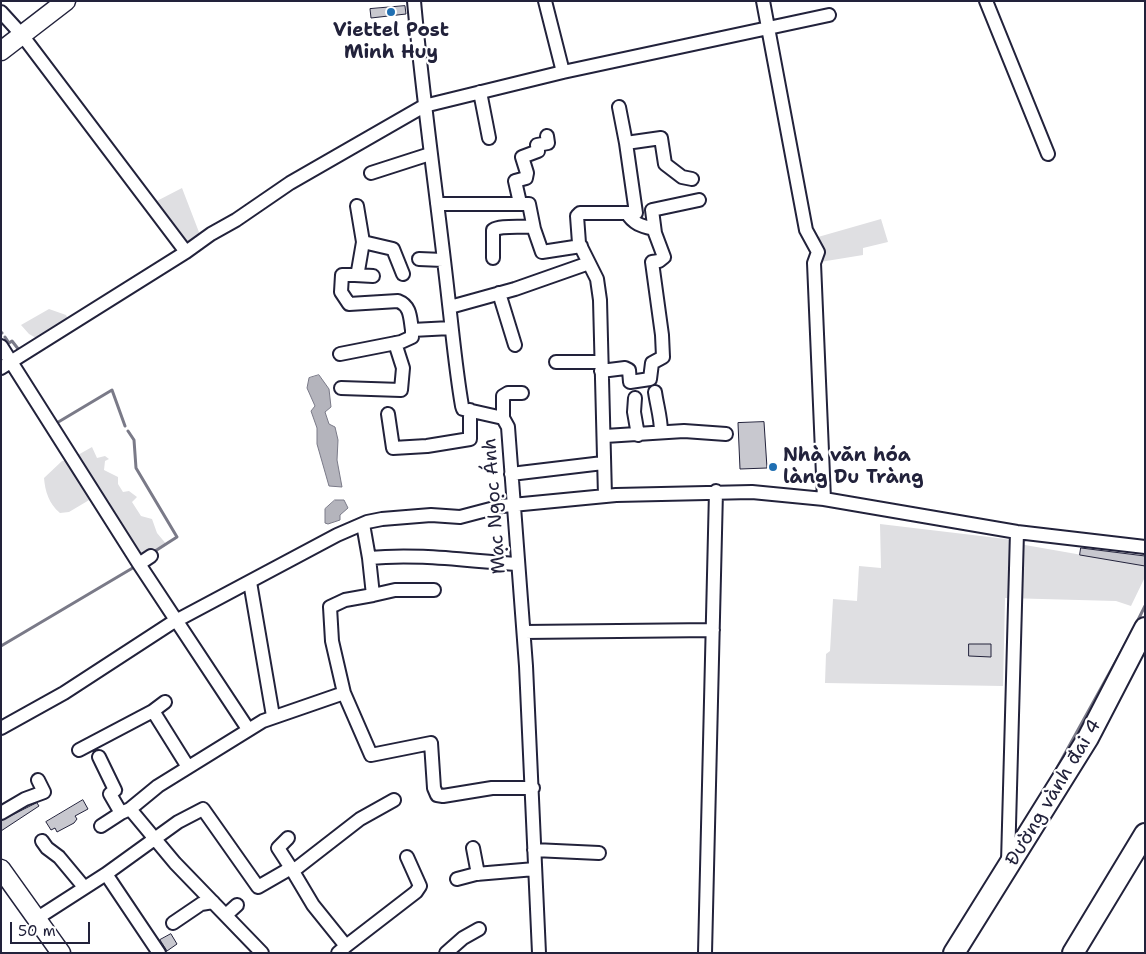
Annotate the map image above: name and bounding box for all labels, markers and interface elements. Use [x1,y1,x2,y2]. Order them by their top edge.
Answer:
marker: Viettel Post Minh Huy [385,6,397,18]
place label: Viettel Post Minh Huy [333,20,449,64]
street label: Mạc Ngọc Ánh [479,437,511,575]
place label: Nhà văn hóa làng Du Tràng [783,445,924,489]
marker: Nhà văn hóa làng Du Tràng [767,461,779,473]
street label: Đường vành đai 4 [1001,716,1107,870]
scale bar [12,912,92,944]
text: 50 m [18,921,56,941]

